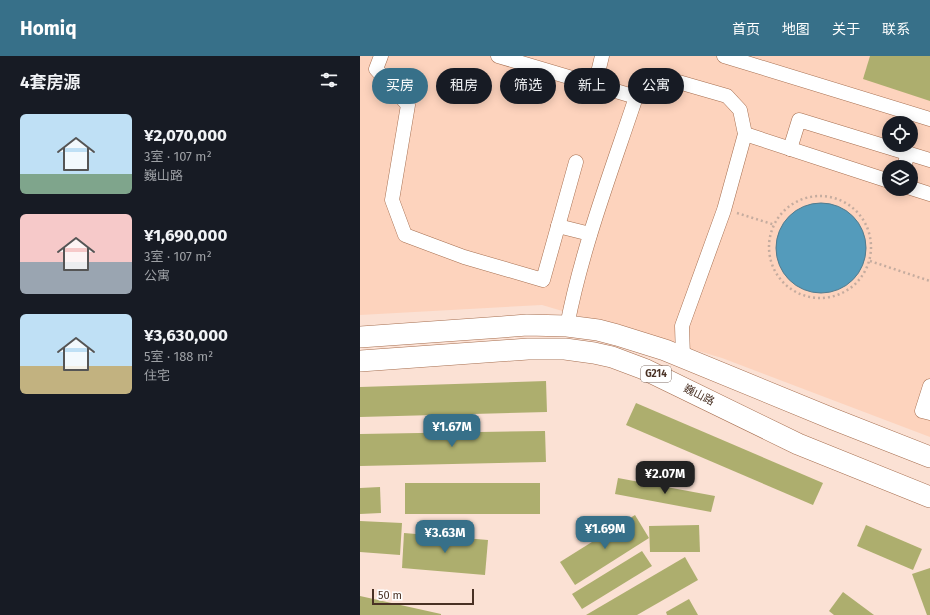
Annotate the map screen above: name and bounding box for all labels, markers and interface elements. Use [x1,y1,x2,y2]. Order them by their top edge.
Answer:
text: Homiq [20,17,77,40]
text: 首页 [732,21,760,38]
text: 地图 [782,21,810,38]
text: 关于 [832,21,860,38]
text: 联系 [882,21,910,38]
chip: 买房 [372,68,428,104]
chip: 租房 [436,68,492,104]
chip: 筛选 [500,68,556,104]
chip: 新上 [564,68,620,104]
chip: 公寓 [628,68,684,104]
icon: filters [318,69,340,91]
text: 4套房源 [20,72,81,93]
map controls [882,116,918,196]
button: locate [882,116,918,152]
text: ¥2,070,000 [144,125,227,146]
icon: home [52,130,100,178]
text: 3室 · 107 m² [144,149,212,164]
button: layers [882,160,918,196]
text: 巍山路 [144,168,183,183]
text: ¥1,690,000 [144,225,227,246]
icon: home [52,230,100,278]
text: 3室 · 107 m² [144,249,212,264]
text: 公寓 [144,268,170,283]
text: ¥3,630,000 [144,325,228,346]
icon: home [52,330,100,378]
text: 5室 · 188 m² [144,349,213,364]
road number: G214 [641,366,671,382]
text: 住宅 [144,368,170,383]
street label: 巍山路 [681,382,717,408]
pin: ¥1.67M [419,414,485,448]
text: ¥1.67M [432,419,472,434]
pin: ¥2.07M [632,461,698,495]
text: ¥2.07M [645,466,685,481]
pin: ¥1.69M [572,516,638,550]
pin: ¥3.63M [412,520,478,554]
text: ¥1.69M [585,521,625,536]
text: ¥3.63M [424,525,466,540]
scale bar [372,587,474,606]
text: 50 m [378,589,402,602]

